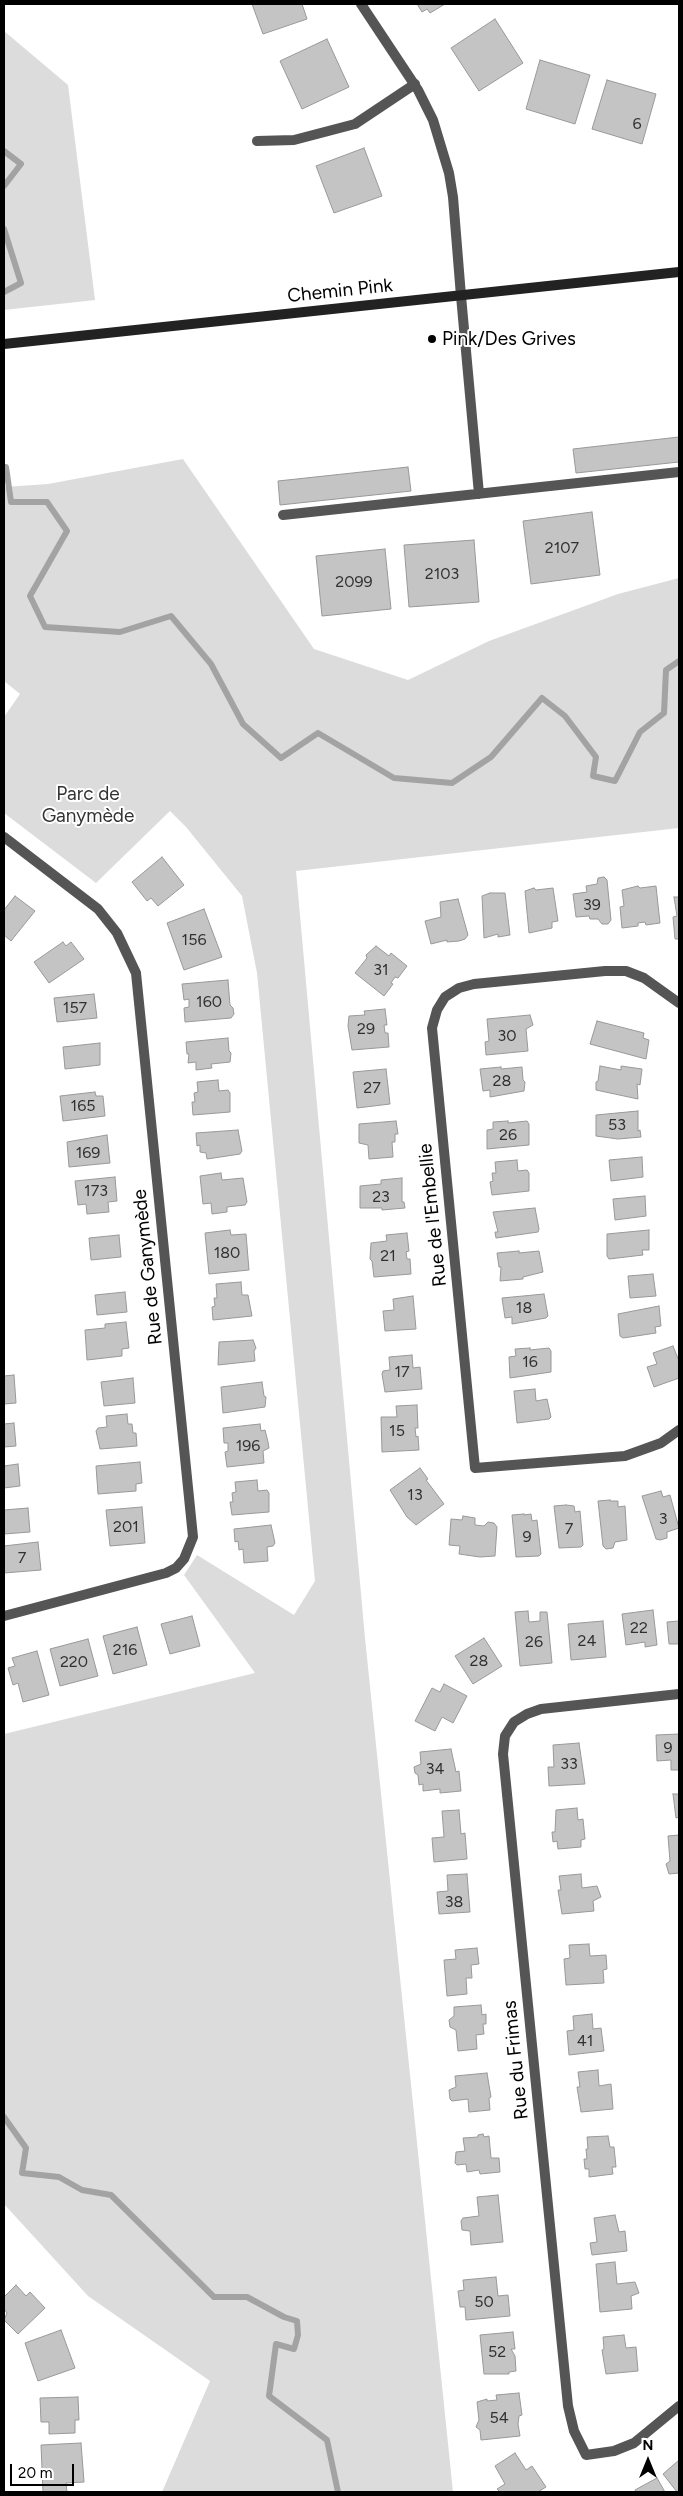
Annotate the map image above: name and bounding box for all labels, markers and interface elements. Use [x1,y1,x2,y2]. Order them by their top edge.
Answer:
house number: 6 [632,114,642,134]
street label: Chemin Pink [286,274,394,308]
place label: Pink/Des Grives [442,328,576,350]
marker: Pink/Des Grives [426,333,438,345]
house number: 2107 [545,538,579,558]
house number: 2103 [425,564,459,584]
house number: 2099 [335,572,373,592]
park label: Parc de Ganymède [42,783,134,827]
house number: 39 [583,895,601,915]
house number: 156 [182,930,206,950]
house number: 31 [373,960,389,980]
house number: 160 [196,992,222,1012]
house number: 157 [63,998,87,1018]
house number: 29 [357,1019,375,1039]
house number: 30 [498,1026,516,1046]
house number: 28 [493,1071,511,1091]
house number: 27 [363,1078,381,1098]
house number: 165 [71,1096,95,1116]
house number: 53 [608,1115,626,1135]
house number: 26 [499,1125,517,1145]
street label: Rue de l'Embellie [414,1142,452,1288]
house number: 169 [76,1143,100,1163]
house number: 173 [84,1181,108,1201]
house number: 23 [372,1187,390,1207]
street label: Rue de Ganymède [128,1188,168,1346]
house number: 180 [214,1243,240,1263]
house number: 21 [380,1246,396,1266]
house number: 18 [516,1298,532,1318]
house number: 16 [522,1352,538,1372]
house number: 17 [394,1362,410,1382]
house number: 15 [389,1421,405,1441]
house number: 196 [236,1436,260,1456]
house number: 13 [407,1485,423,1505]
house number: 3 [659,1509,667,1529]
house number: 201 [113,1517,139,1537]
house number: 7 [565,1519,573,1539]
house number: 9 [522,1527,532,1547]
house number: 7 [18,1548,26,1568]
house number: 22 [630,1618,648,1638]
house number: 24 [578,1631,596,1651]
house number: 26 [525,1632,543,1652]
house number: 216 [113,1640,137,1660]
house number: 28 [470,1651,488,1671]
house number: 220 [60,1652,88,1672]
house number: 9 [663,1738,673,1758]
house number: 33 [560,1754,578,1774]
house number: 34 [426,1759,444,1779]
house number: 38 [445,1892,463,1912]
street label: Rue du Frimas [498,1999,534,2121]
house number: 41 [577,2031,593,2051]
house number: 50 [474,2292,494,2312]
house number: 52 [488,2342,506,2362]
house number: 54 [489,2408,509,2428]
north arrow [623,2436,673,2486]
text: N [643,2437,653,2454]
scale bar [12,2454,76,2486]
text: 20 m [18,2464,52,2482]

